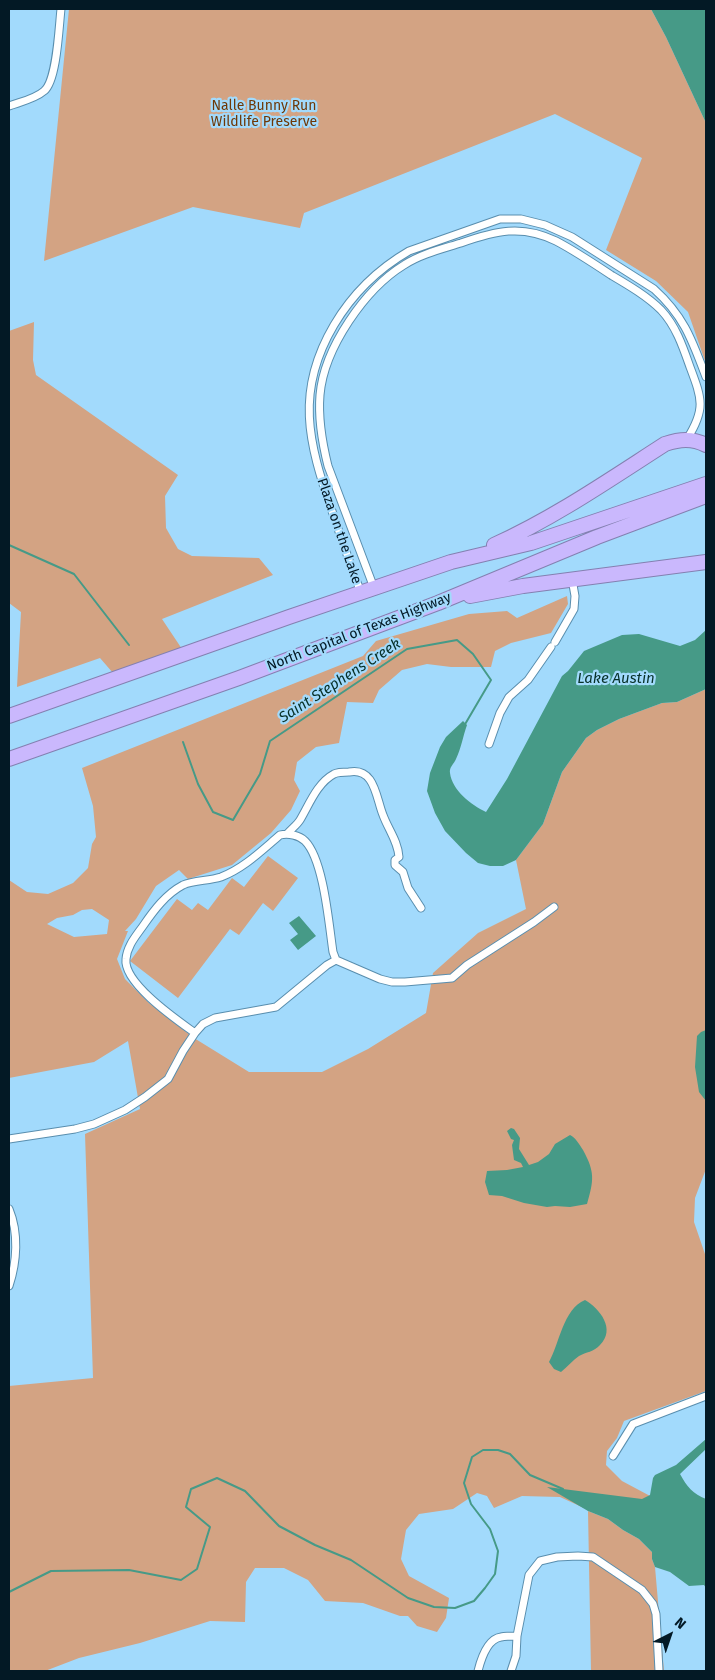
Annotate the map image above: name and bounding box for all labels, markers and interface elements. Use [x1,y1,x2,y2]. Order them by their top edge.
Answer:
park label: Nalle Bunny Run Wildlife Preserve [211,98,317,130]
street label: Plaza on the Lake [313,476,365,586]
street label: North Capital of Texas Highway [265,589,453,675]
water label: Saint Stephens Creek [276,635,404,727]
water label: Lake Austin [577,670,655,688]
north arrow [645,1610,695,1660]
text: N [671,1614,689,1633]

